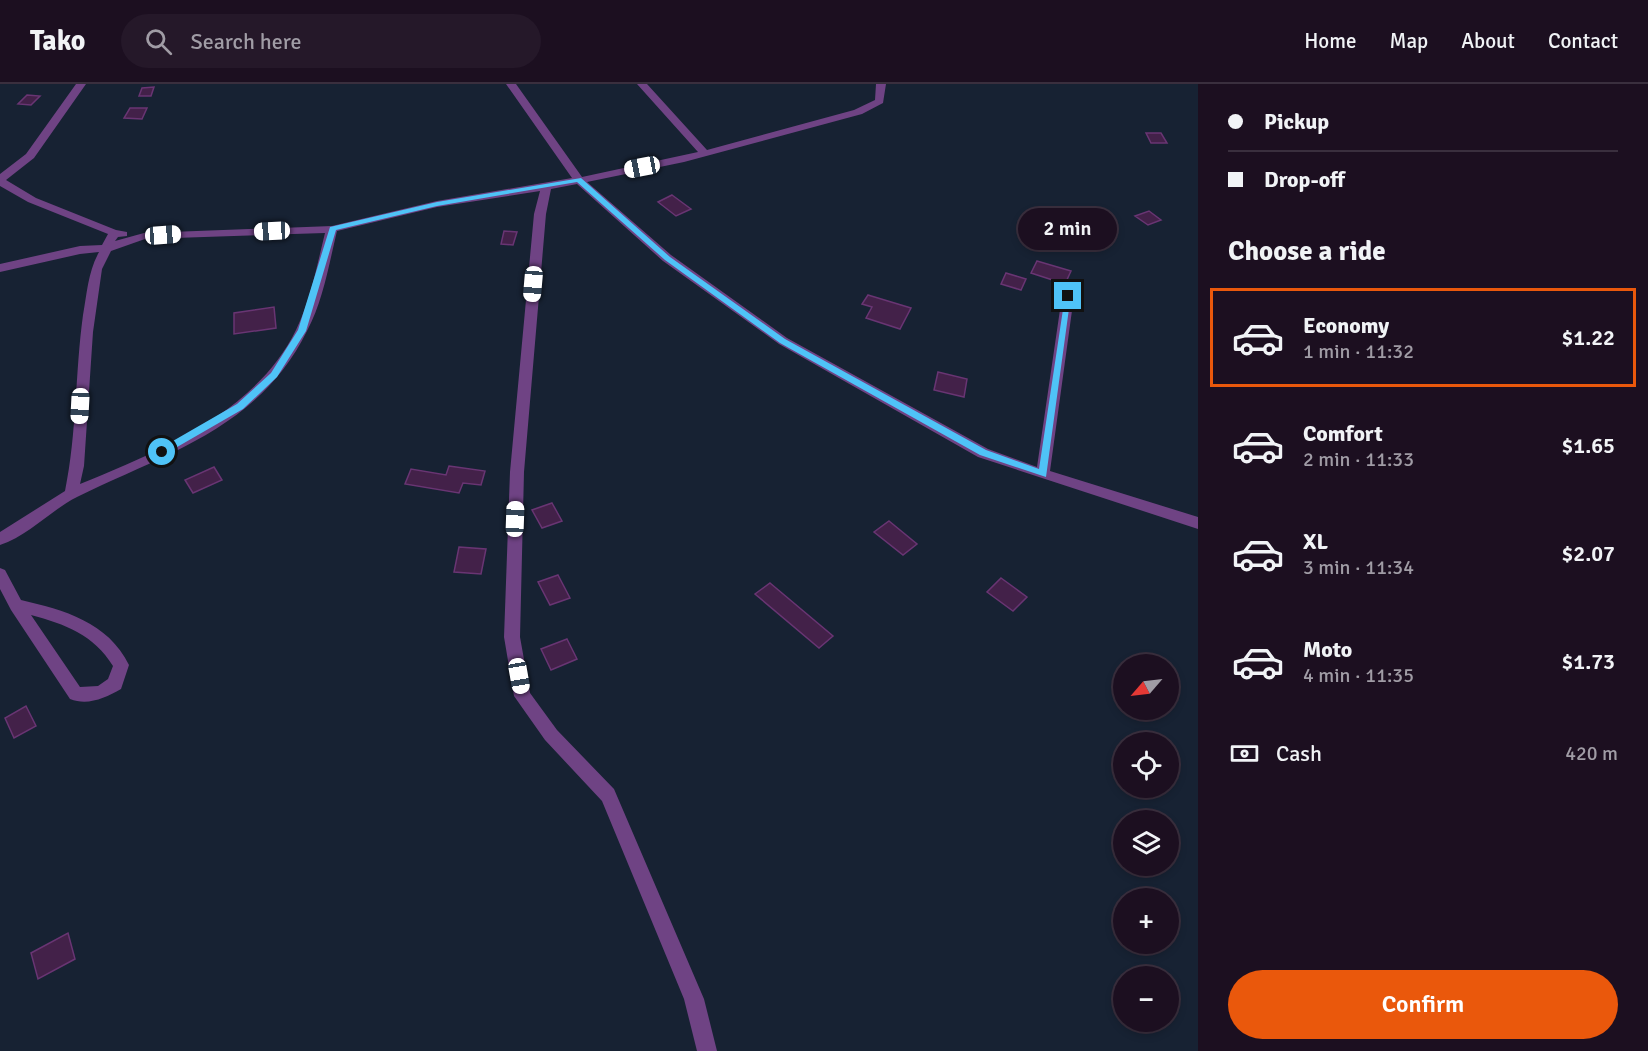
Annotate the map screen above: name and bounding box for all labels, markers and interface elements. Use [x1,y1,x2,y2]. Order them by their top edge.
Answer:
search box [121,14,541,68]
text: Tako [30,24,85,58]
icon: search [142,25,175,58]
text: Search here [190,28,301,55]
text: Home [1304,28,1357,54]
text: Map [1390,28,1428,54]
text: About [1461,28,1515,54]
text: Contact [1548,28,1618,54]
text: Pickup [1264,108,1329,135]
car [623,155,661,179]
text: Drop-off [1264,166,1345,193]
callout: 2 min [1018,209,1118,251]
text: 2 min [1044,216,1091,241]
car [254,221,290,241]
car [144,225,182,245]
text: Choose a ride [1228,235,1386,268]
car [522,265,544,303]
route end [1054,282,1081,309]
icon: car [1231,311,1285,365]
text: Economy [1303,312,1389,339]
text: $1.22 [1561,324,1615,351]
text: 1 min · 11:32 [1303,339,1414,364]
car [70,388,90,424]
icon: car [1231,419,1285,473]
text: Comfort [1303,420,1383,447]
text: $1.65 [1561,432,1615,459]
route start [148,438,175,465]
text: 2 min · 11:33 [1303,447,1414,472]
car [505,501,525,537]
icon: car [1231,527,1285,581]
text: XL [1303,528,1328,555]
text: $2.07 [1561,540,1615,567]
text: 3 min · 11:34 [1303,555,1414,580]
icon: car [1231,635,1285,689]
text: Moto [1303,636,1352,663]
text: $1.73 [1561,648,1615,675]
north arrow [1113,654,1179,720]
map controls [1113,654,1179,1032]
car [507,657,531,695]
text: 4 min · 11:35 [1303,663,1414,688]
button: locate [1113,732,1179,798]
icon: cash [1228,737,1261,770]
text: Cash [1276,740,1322,767]
text: 420 m [1565,741,1618,766]
button: layers [1113,810,1179,876]
button: + [1113,888,1179,954]
button: − [1113,966,1179,1032]
button: Confirm [1228,970,1618,1039]

